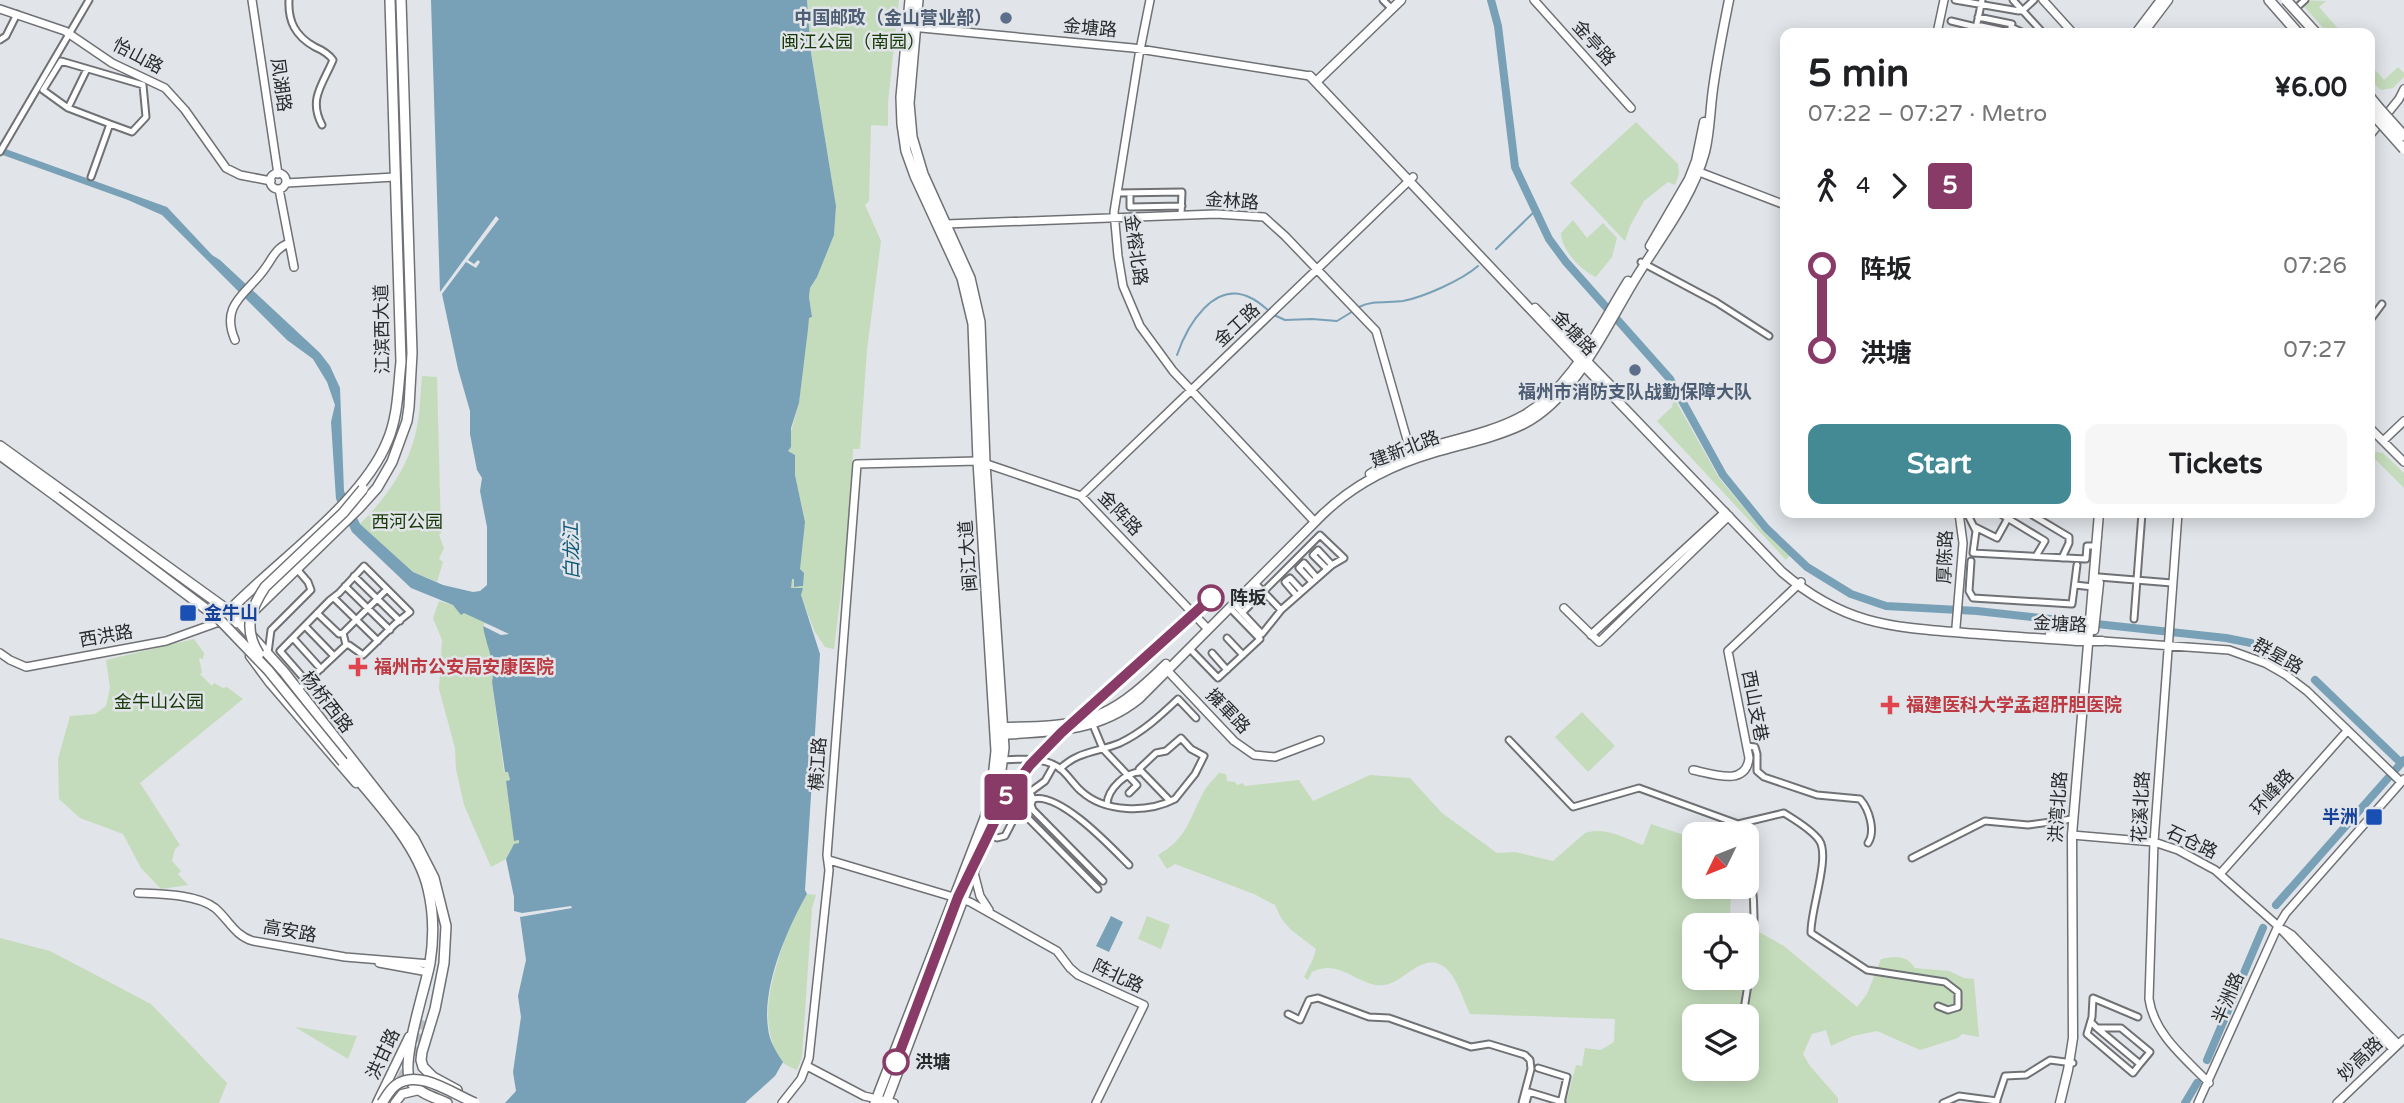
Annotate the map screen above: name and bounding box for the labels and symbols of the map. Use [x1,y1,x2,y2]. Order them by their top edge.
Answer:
place label: 中国邮政（金山营业部） [794,7,992,29]
marker: 中国邮政（金山营业部） [998,10,1014,26]
street label: 金塘路 [1062,15,1118,41]
street label: 金亭路 [1568,16,1620,70]
park label: 闽江公园（南园） [781,31,925,53]
street label: 怡山路 [109,34,167,78]
street label: 凤湖路 [266,57,296,113]
street label: 金林路 [1204,188,1260,214]
street label: 金榕北路 [1120,213,1152,287]
street label: 江滨西大道 [370,284,394,374]
street label: 金工路 [1210,299,1264,351]
street label: 金塘路 [1547,306,1601,360]
marker: 福州市消防支队战勤保障大队 [1627,362,1643,378]
place label: 福州市消防支队战勤保障大队 [1518,381,1752,403]
street label: 建新北路 [1367,426,1443,472]
street label: 金阵路 [1093,486,1147,540]
park label: 西河公园 [371,511,443,533]
street label: 闽江大道 [955,519,981,593]
water label: 白龙江 [560,520,583,580]
street label: 厚陈路 [1933,530,1957,584]
marker: 阵坂 [1198,585,1224,611]
place label: 阵坂 [1230,587,1266,609]
place label: 金牛山 [204,602,258,624]
marker: 金牛山 [178,603,198,623]
street label: 金塘路 [2032,612,2088,636]
street label: 西洪路 [78,620,134,652]
street label: 群星路 [2249,633,2307,679]
place label: 福州市公安局安康医院 [374,656,554,678]
marker: 福州市公安局安康医院 [348,657,368,677]
street label: 杨桥西路 [296,667,358,737]
street label: 西山支巷 [1737,669,1773,743]
street label: 擁軍路 [1201,684,1255,738]
park label: 金牛山公园 [114,691,204,713]
place label: 福建医科大学孟超肝胆医院 [1906,694,2122,716]
marker: 福建医科大学孟超肝胆医院 [1880,695,1900,715]
street label: 横江路 [805,736,831,792]
street label: 环峰路 [2246,765,2298,819]
street label: 洪湾北路 [2045,770,2071,844]
street label: 花溪北路 [2128,770,2154,844]
line badge: 5 [983,774,1029,820]
place label: 半洲 [2322,806,2358,828]
marker: 半洲 [2364,807,2384,827]
street label: 石仓路 [2163,821,2221,863]
north arrow [1682,822,1759,900]
street label: 高安路 [262,915,318,947]
street label: 阵北路 [1089,955,1147,997]
street label: 半洲路 [2207,969,2249,1027]
street label: 洪甘路 [362,1025,404,1083]
street label: 妙高路 [2333,1032,2387,1086]
marker: 洪塘 [883,1049,909,1075]
place label: 洪塘 [915,1051,951,1073]

